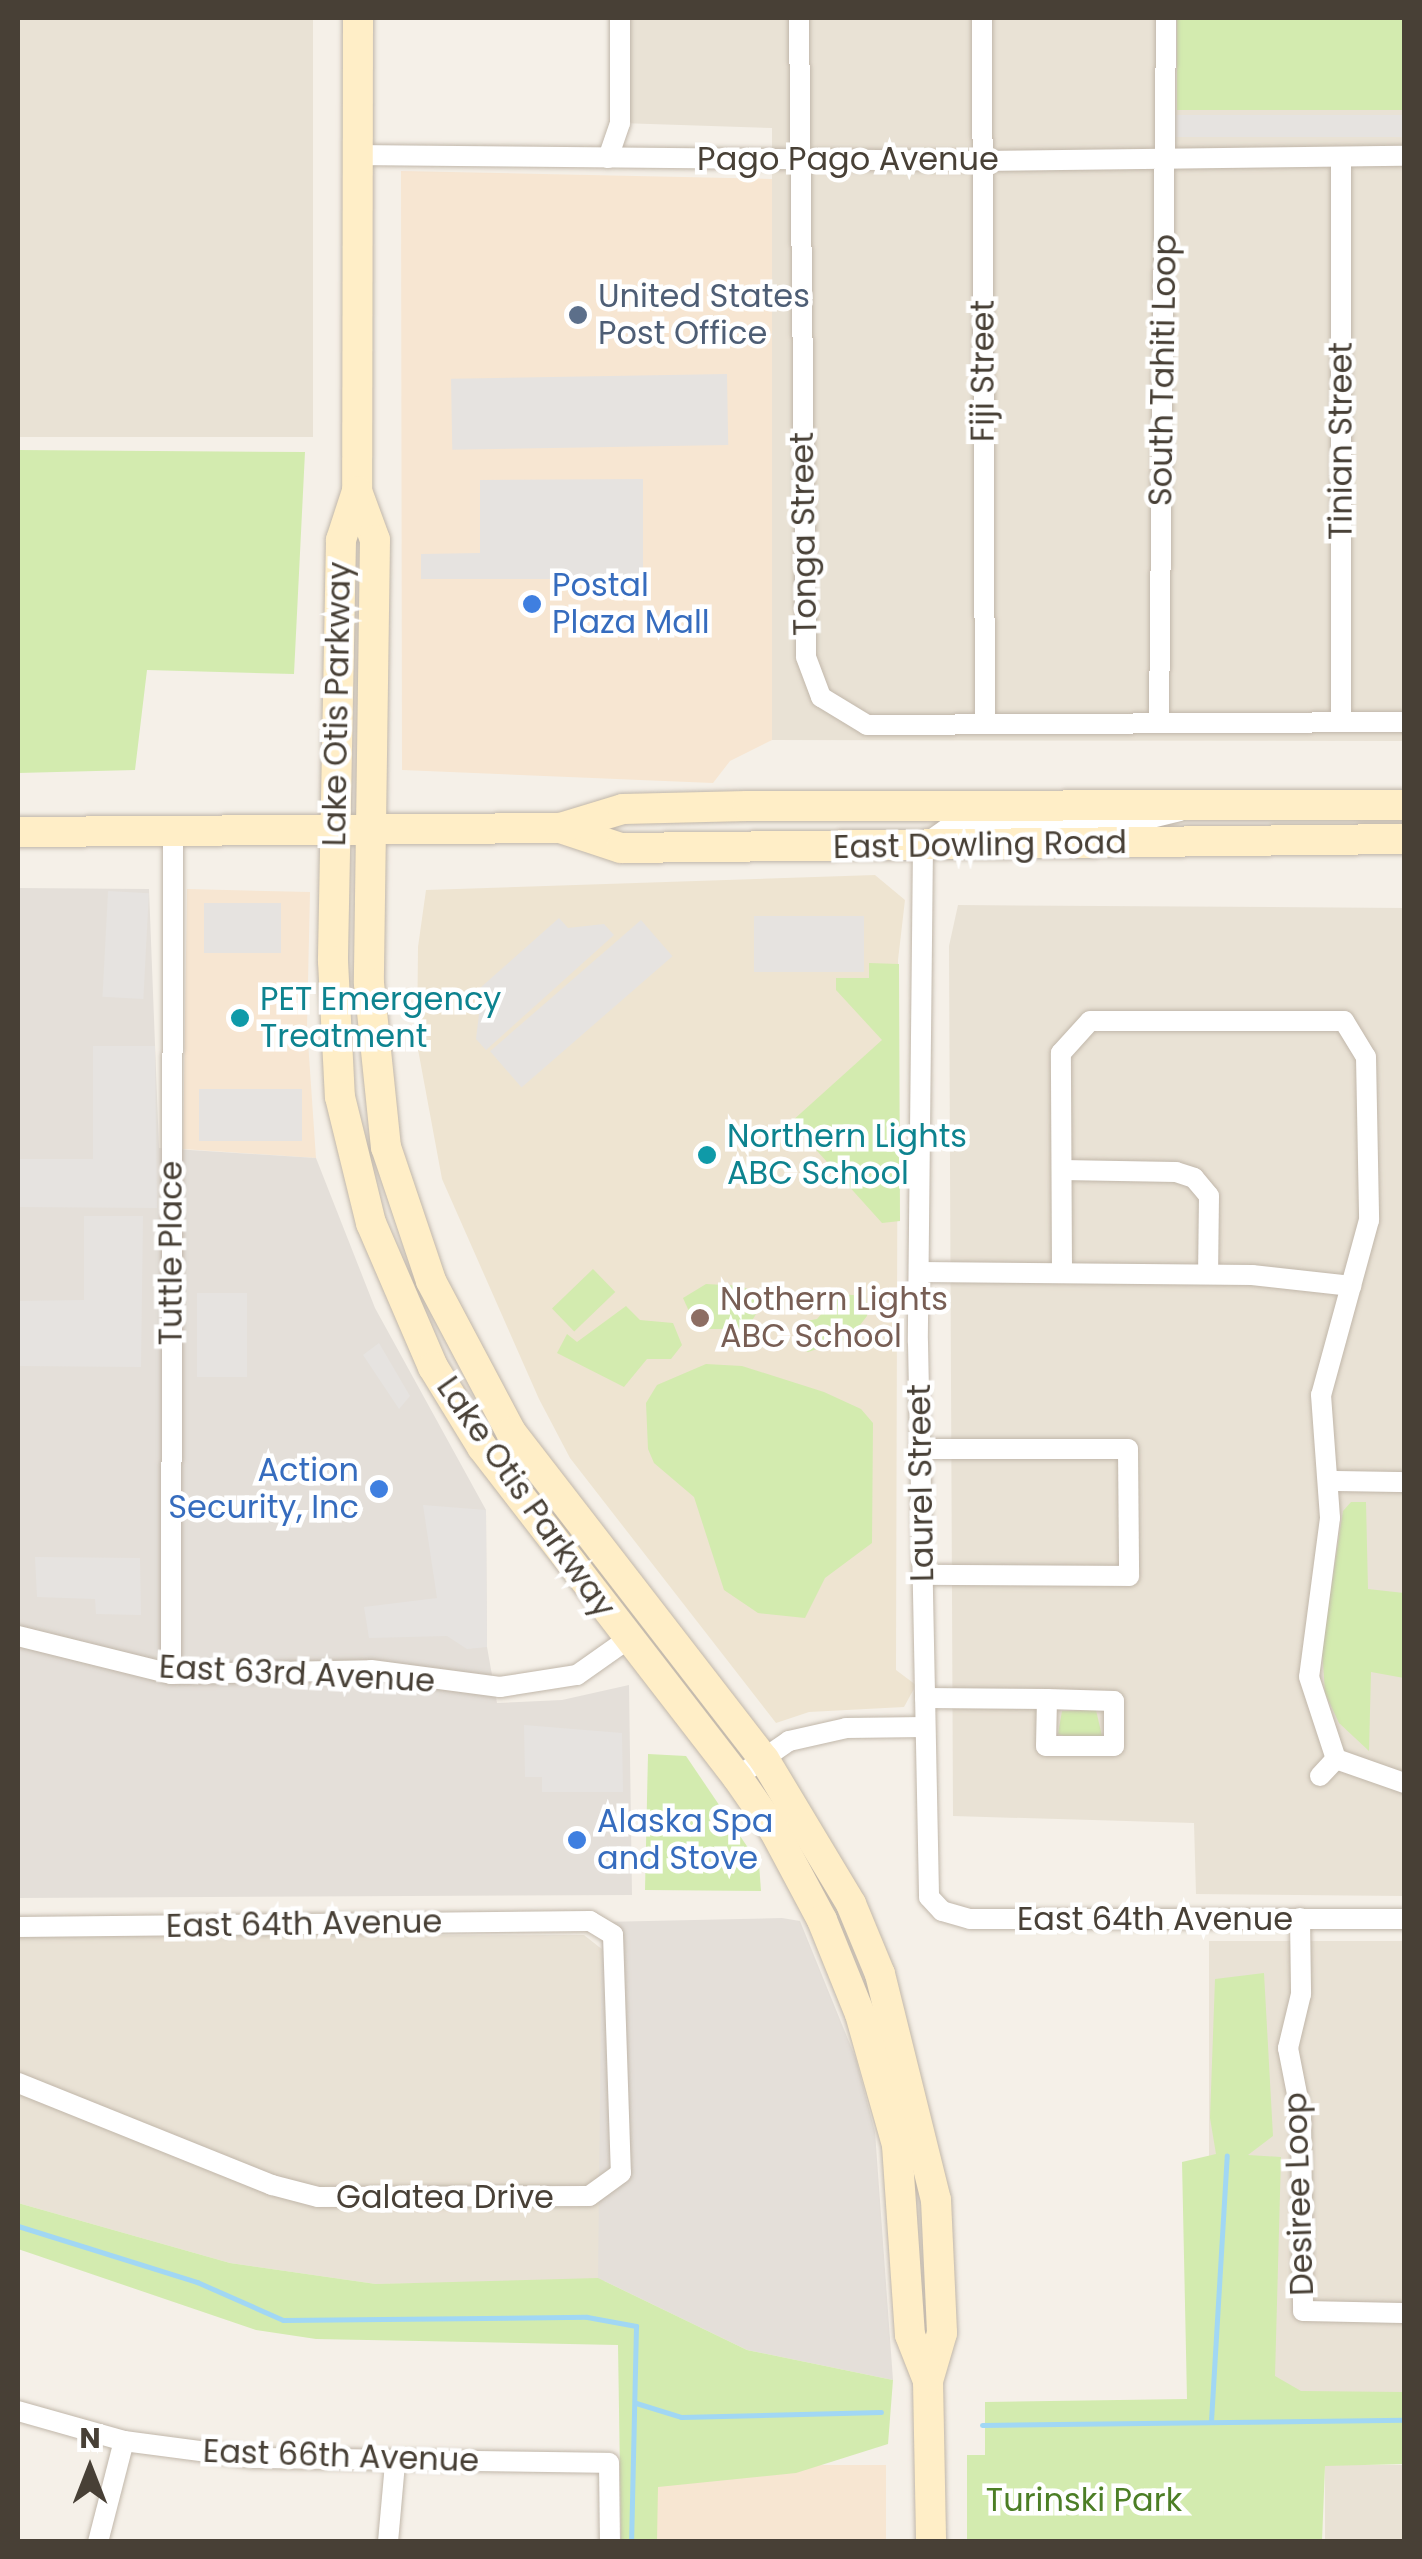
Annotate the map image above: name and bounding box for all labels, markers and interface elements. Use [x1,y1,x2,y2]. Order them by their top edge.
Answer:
street label: Pago Pago Avenue [697,140,999,178]
street label: South Tahiti Loop [1141,234,1185,506]
place label: United States Post Office [598,278,810,353]
street label: Fiji Street [964,300,1002,442]
marker: United States Post Office [567,304,589,326]
street label: Tinian Street [1322,342,1360,540]
street label: Tonga Street [783,432,825,636]
street label: Lake Otis Parkway [315,561,359,847]
place label: Postal Plaza Mall [552,567,710,642]
marker: Postal Plaza Mall [521,593,543,615]
street label: East Dowling Road [833,823,1127,867]
place label: PET Emergency Treatment [260,981,501,1056]
marker: PET Emergency Treatment [229,1007,251,1029]
place label: Northern Lights ABC School [727,1118,967,1193]
marker: Northern Lights ABC School [696,1144,718,1166]
street label: Tuttle Place [152,1161,190,1345]
place label: Nothern Lights ABC School [720,1281,948,1356]
marker: Nothern Lights ABC School [689,1307,711,1329]
street label: Lake Otis Parkway [429,1369,623,1625]
street label: Laurel Street [900,1384,942,1582]
place label: Action Security, Inc [168,1452,359,1527]
marker: Action Security, Inc [368,1478,390,1500]
street label: East 63rd Avenue [158,1648,436,1700]
place label: Alaska Spa and Stove [597,1803,773,1878]
marker: Alaska Spa and Stove [566,1829,588,1851]
street label: East 64th Avenue [1017,1900,1293,1938]
street label: East 64th Avenue [166,1902,442,1946]
street label: Desiree Loop [1276,2092,1322,2296]
street label: Galatea Drive [336,2178,554,2216]
north arrow [40,2419,140,2519]
text: N [79,2419,101,2458]
street label: East 66th Avenue [202,2432,480,2480]
park label: Turinski Park [986,2481,1182,2519]

